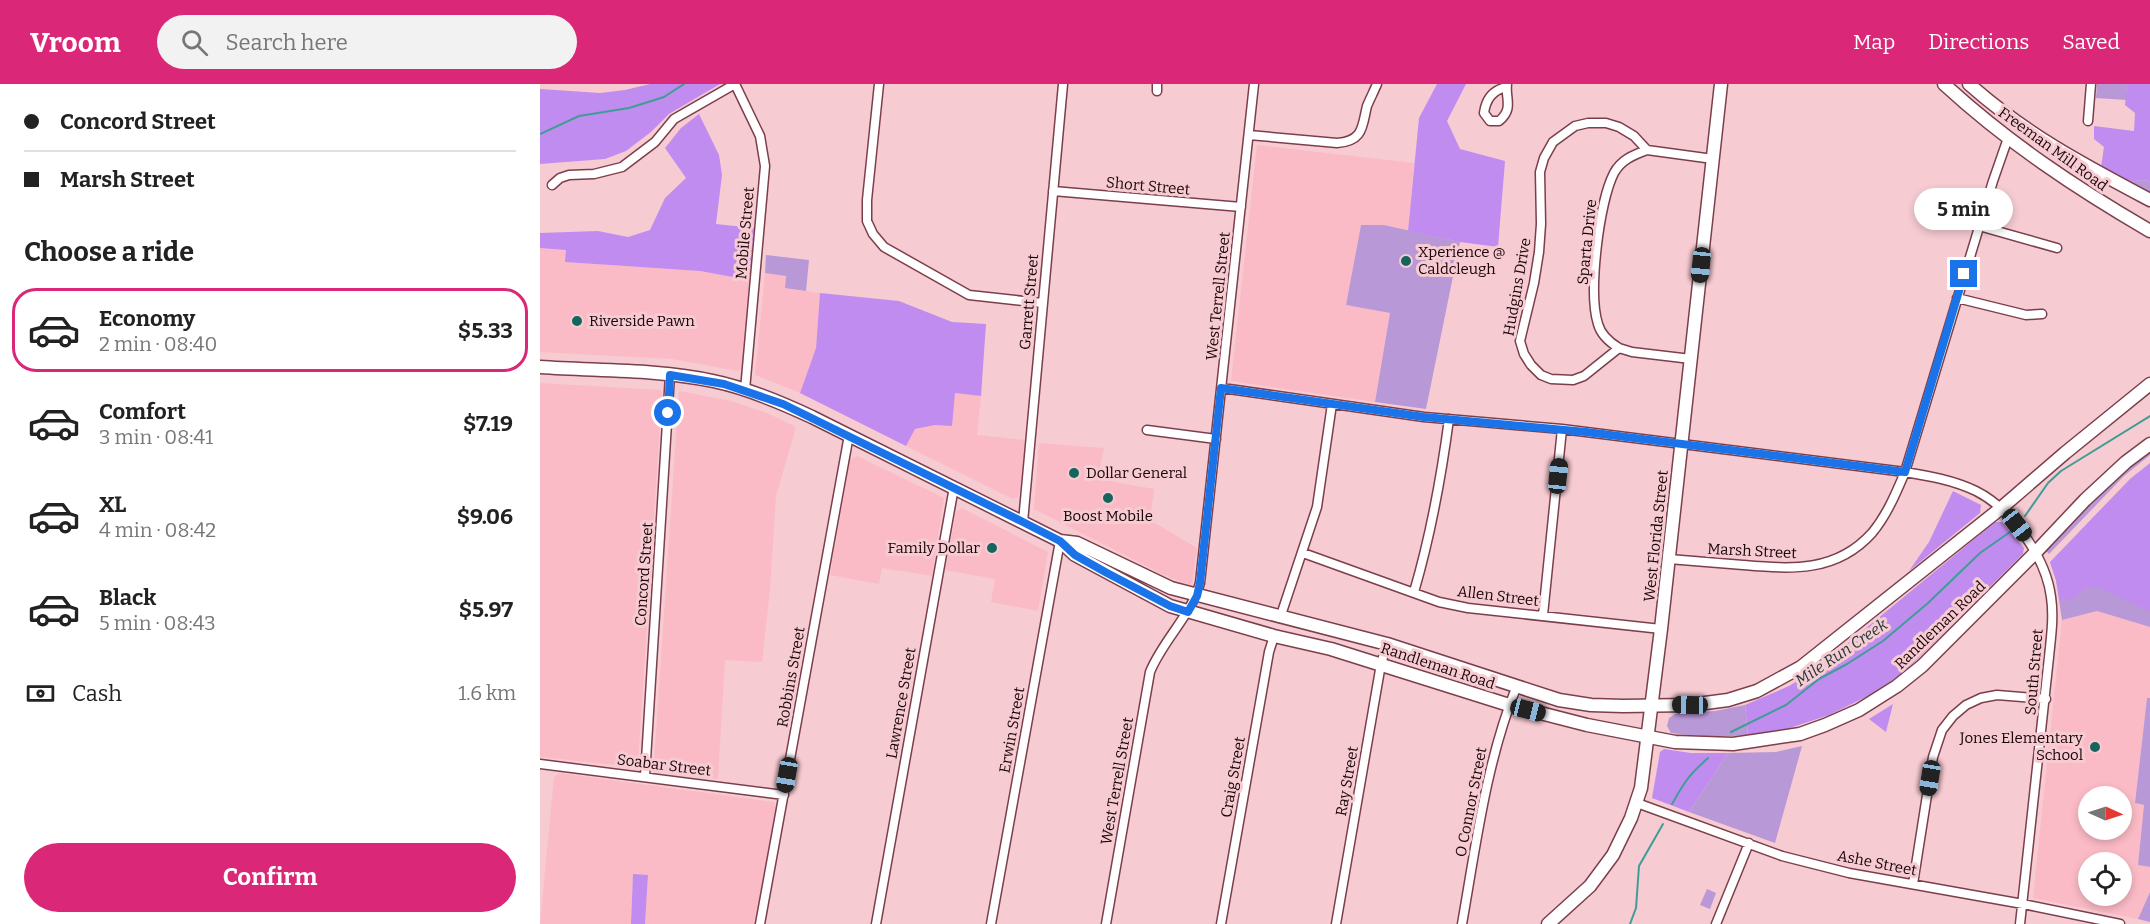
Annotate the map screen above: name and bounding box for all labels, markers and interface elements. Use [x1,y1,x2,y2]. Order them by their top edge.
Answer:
search box [157,15,577,69]
text: Vroom [30,26,121,59]
icon: search [178,26,211,59]
text: Search here [226,29,348,56]
text: Map [1853,29,1895,55]
text: Directions [1928,29,2029,55]
text: Saved [2062,29,2120,55]
street label: Freeman Mill Road [1995,103,2111,195]
text: Concord Street [60,108,216,135]
text: Marsh Street [60,166,195,193]
street label: Short Street [1105,173,1191,199]
street label: Mobile Street [732,185,758,280]
callout: 5 min [1914,187,2014,229]
text: 5 min [1937,197,1990,221]
street label: Sparta Drive [1574,198,1600,286]
street label: West Terrell Street [1202,230,1234,361]
text: Choose a ride [24,236,194,268]
street label: Hudgins Drive [1500,236,1534,338]
place label: Xperience @ Caldcleugh [1418,243,1506,278]
car [1690,246,1712,284]
street label: Garrett Street [1016,253,1042,351]
marker: Xperience @ Caldcleugh [1399,254,1413,268]
route end [1950,260,1977,287]
icon: car [27,303,81,357]
text: Economy [99,305,195,332]
place label: Riverside Pawn [589,312,695,330]
marker: Riverside Pawn [570,314,584,328]
text: $5.33 [458,317,513,344]
text: 2 min · 08:40 [99,332,217,356]
icon: car [27,396,81,450]
text: Comfort [99,398,186,425]
route start [654,399,681,426]
text: $7.19 [463,410,513,437]
text: 3 min · 08:41 [99,425,213,449]
car [1547,457,1569,495]
place label: Dollar General [1086,464,1187,482]
marker: Dollar General [1067,466,1081,480]
street label: West Florida Street [1640,469,1672,603]
icon: car [27,489,81,543]
text: XL [99,491,126,518]
marker: Boost Mobile [1101,491,1115,505]
text: $9.06 [457,503,513,530]
car [1999,505,2035,545]
place label: Boost Mobile [1063,507,1153,525]
text: 4 min · 08:42 [99,518,216,542]
street label: Concord Street [631,521,657,626]
place label: Family Dollar [887,539,980,557]
street label: Marsh Street [1707,540,1798,562]
marker: Family Dollar [985,541,999,555]
street label: Randleman Road [1891,577,1989,673]
icon: car [27,582,81,636]
street label: Allen Street [1456,582,1540,610]
text: Black [99,584,156,611]
text: $5.97 [459,596,513,623]
text: 5 min · 08:43 [99,611,216,635]
water label: Mile Run Creek [1792,614,1891,690]
street label: Robbins Street [773,625,809,729]
street label: South Street [2021,627,2047,716]
street label: Randleman Road [1379,639,1497,693]
street label: Lawrence Street [882,645,920,760]
icon: cash [24,677,57,710]
text: Cash [72,680,122,707]
text: 1.6 km [458,681,516,705]
street label: Erwin Street [996,685,1029,774]
car [1672,696,1708,714]
car [1508,697,1548,723]
street label: West Terrell Street [1097,715,1137,846]
place label: Jones Elementary School [1959,729,2083,764]
street label: Craig Street [1217,735,1249,819]
marker: Jones Elementary School [2088,740,2102,754]
street label: Ray Street [1332,744,1362,817]
street label: O Connor Street [1452,745,1491,859]
street label: Soabar Street [616,750,713,780]
car [775,756,799,794]
car [1918,759,1942,797]
north arrow [2078,786,2132,840]
map controls [2078,786,2132,906]
button: Confirm [24,843,516,912]
street label: Ashe Street [1836,846,1919,880]
button: locate [2078,852,2132,906]

